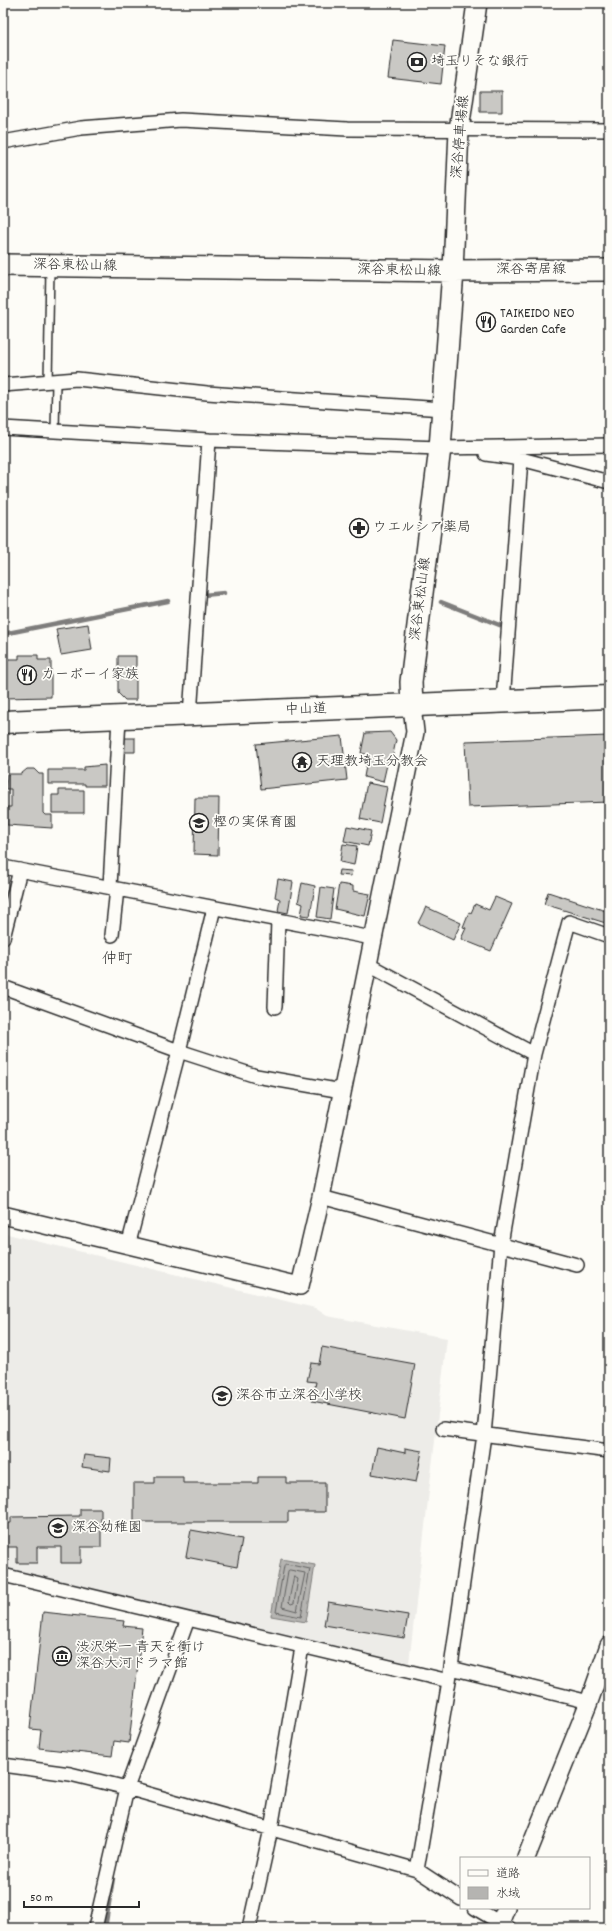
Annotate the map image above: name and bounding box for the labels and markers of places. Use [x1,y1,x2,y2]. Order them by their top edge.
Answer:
bank icon: 埼玉りそな銀行 [406,51,428,73]
place label: 埼玉りそな銀行 [431,52,529,72]
place label: TAIKEIDO NEO Garden Cafe [500,304,575,340]
restaurant icon: TAIKEIDO NEO Garden Cafe [475,311,497,333]
pharmacy icon: ウエルシア薬局 [348,517,370,539]
place label: ウエルシア薬局 [373,518,471,538]
restaurant icon: カーボーイ家族 [16,664,38,686]
place label: カーボーイ家族 [41,665,139,685]
temple icon: 天理教埼玉分教会 [291,751,313,773]
place label: 天理教埼玉分教会 [316,752,428,772]
school or university icon: 樫の実保育園 [188,812,210,834]
place label: 樫の実保育園 [213,813,297,833]
school or university icon: 深谷市立深谷小学校 [211,1385,233,1407]
place label: 深谷市立深谷小学校 [236,1386,362,1406]
school or university icon: 深谷幼稚園 [47,1517,69,1539]
place label: 深谷幼稚園 [72,1518,142,1538]
place label: 渋沢栄一 青天を衝け 深谷大河ドラマ館 [76,1638,205,1674]
museum icon: 渋沢栄一 青天を衝け 深谷大河ドラマ館 [51,1645,73,1667]

